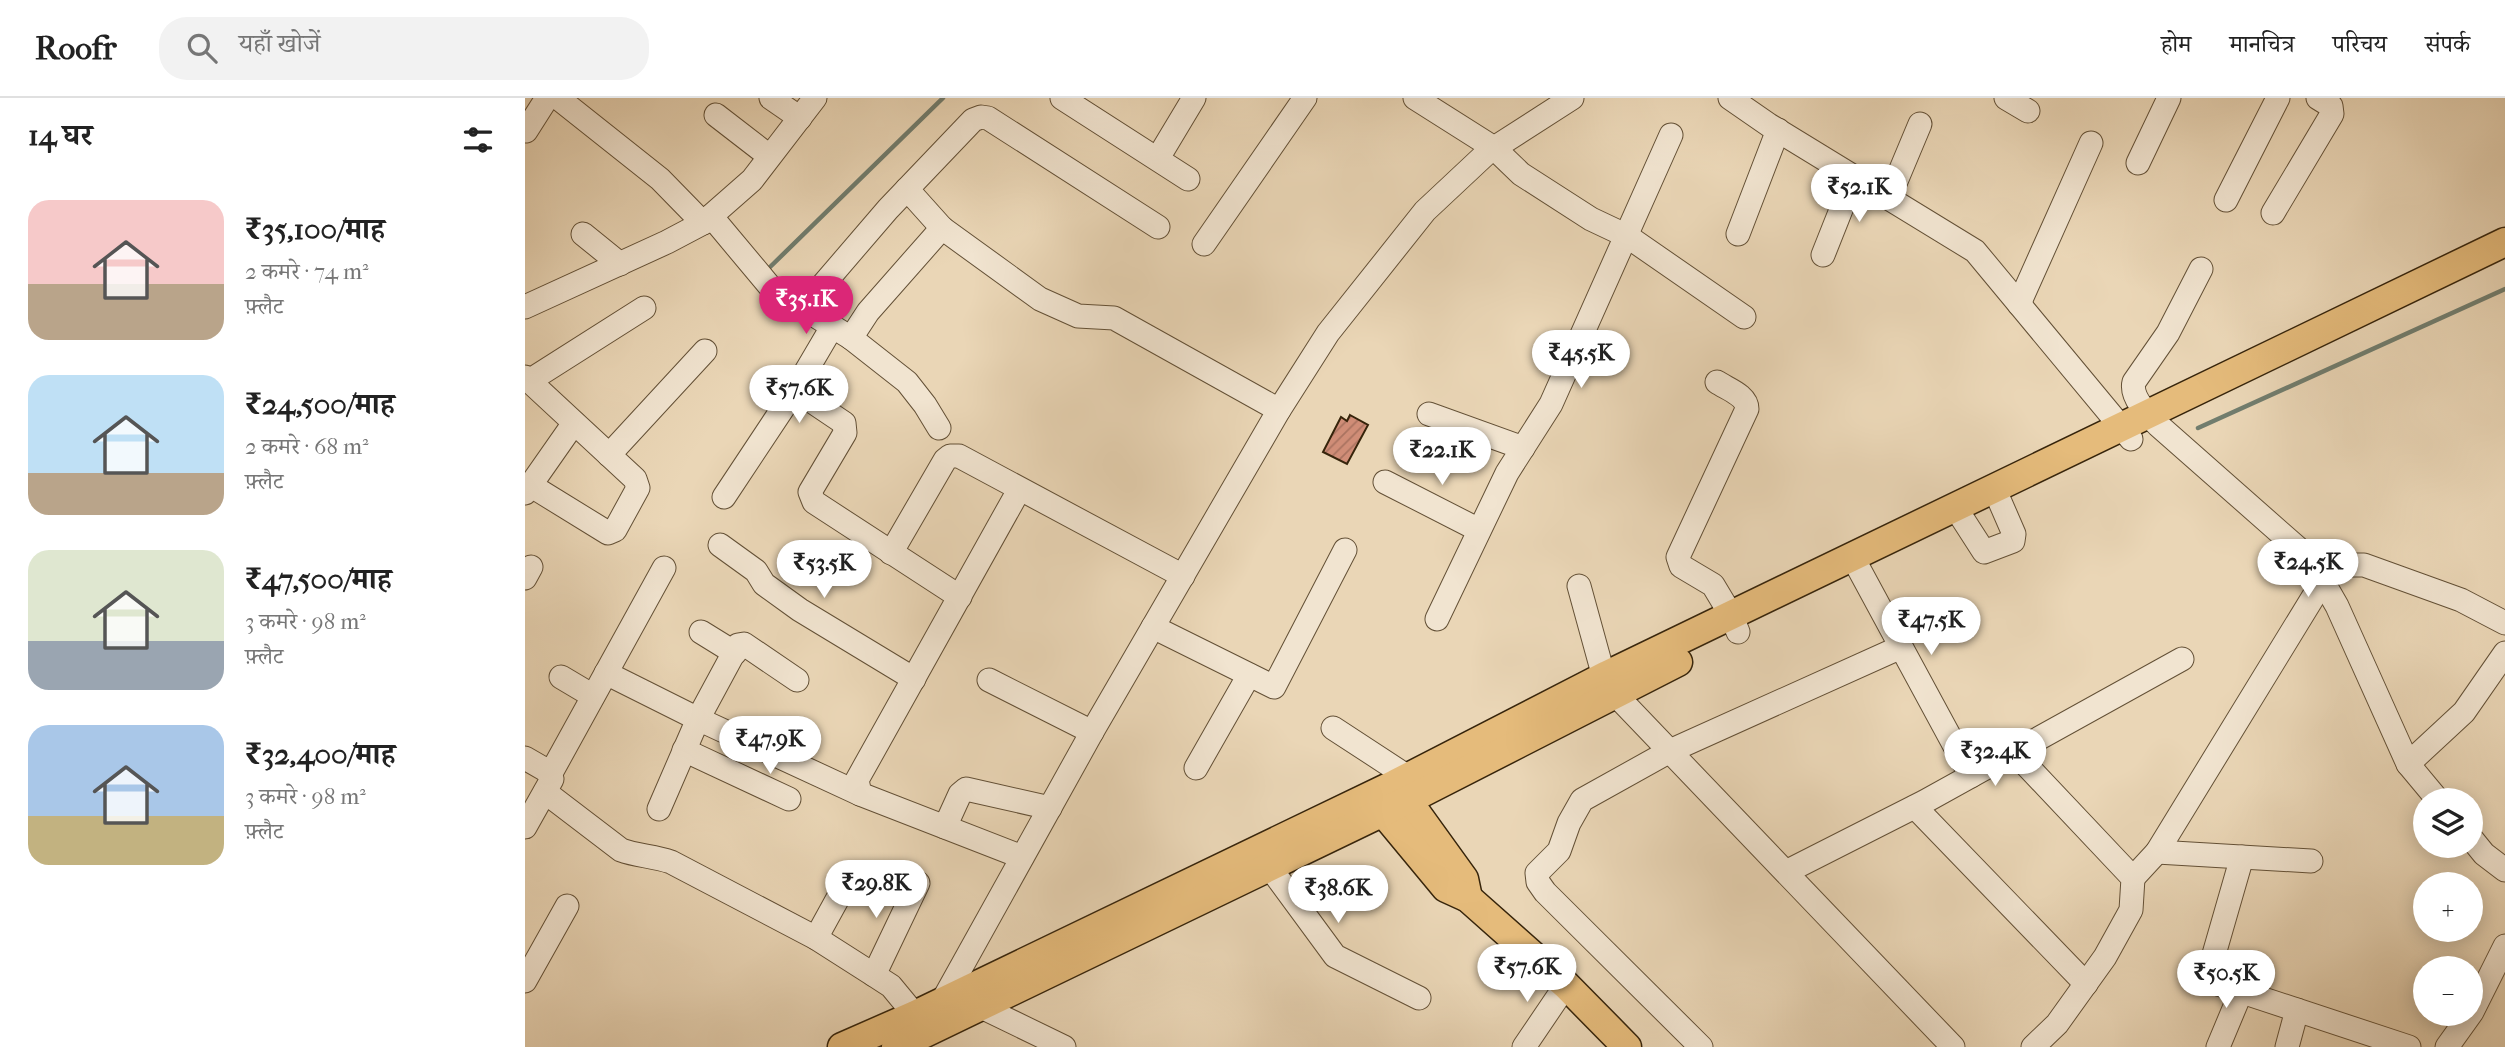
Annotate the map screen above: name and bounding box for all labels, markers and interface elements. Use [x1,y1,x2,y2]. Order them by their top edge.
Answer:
search box [159,17,649,80]
text: यहाँ खोजें [239,28,320,59]
text: Roofr [35,29,117,68]
icon: search [183,29,221,67]
text: होम [2161,30,2191,58]
text: मानचित्र [2229,30,2295,58]
text: परिचय [2333,30,2387,58]
text: संपर्क [2425,30,2470,58]
text: 14 घर [28,118,93,153]
icon: filters [459,121,497,159]
pin: ₹52.1K [1802,164,1916,224]
text: ₹52.1K [1827,173,1891,200]
text: ₹35,100/माह [245,212,385,247]
icon: home [84,228,168,312]
text: 2 कमरे · 74 m² [245,258,369,285]
pin: ₹35.1K [749,276,863,336]
text: ₹35.1K [775,285,837,312]
text: फ़्लैट [245,293,283,320]
pin: ₹45.5K [1524,330,1638,390]
text: ₹45.5K [1548,339,1614,366]
pin: ₹57.6K [742,366,856,425]
text: ₹57.6K [765,374,833,401]
text: ₹24,500/माह [245,387,395,422]
icon: home [84,403,168,487]
pin: ₹22.1K [1385,428,1499,487]
text: 2 कमरे · 68 m² [245,433,369,460]
text: ₹22.1K [1409,436,1475,463]
text: फ़्लैट [245,468,283,495]
pin: ₹53.5K [767,540,881,600]
pin: ₹24.5K [2251,540,2365,599]
text: ₹24.5K [2273,548,2343,575]
text: ₹53.5K [793,549,855,576]
text: ₹47,500/माह [245,562,392,597]
icon: home [84,578,168,662]
pin: ₹47.5K [1874,598,1988,657]
text: ₹47.5K [1898,606,1964,633]
text: 3 कमरे · 98 m² [245,608,366,635]
text: फ़्लैट [245,643,283,670]
pin: ₹47.9K [713,716,827,776]
text: ₹47.9K [735,725,805,752]
pin: ₹32.4K [1938,728,2052,788]
text: ₹32,400/माह [245,737,395,772]
text: ₹32.4K [1960,737,2030,764]
icon: home [84,753,168,837]
text: 3 कमरे · 98 m² [245,783,366,810]
map controls [2413,788,2483,1026]
button: layers [2413,788,2483,858]
text: फ़्लैट [245,818,283,845]
pin: ₹29.8K [819,860,933,920]
pin: ₹38.6K [1281,866,1395,925]
text: ₹29.8K [841,869,911,896]
button: + [2413,872,2483,942]
text: ₹38.6K [1304,874,1372,901]
pin: ₹57.6K [1470,944,1584,1004]
pin: ₹50.5K [2169,950,2283,1010]
text: ₹57.6K [1493,953,1561,980]
button: − [2413,956,2483,1026]
text: ₹50.5K [2193,959,2259,986]

